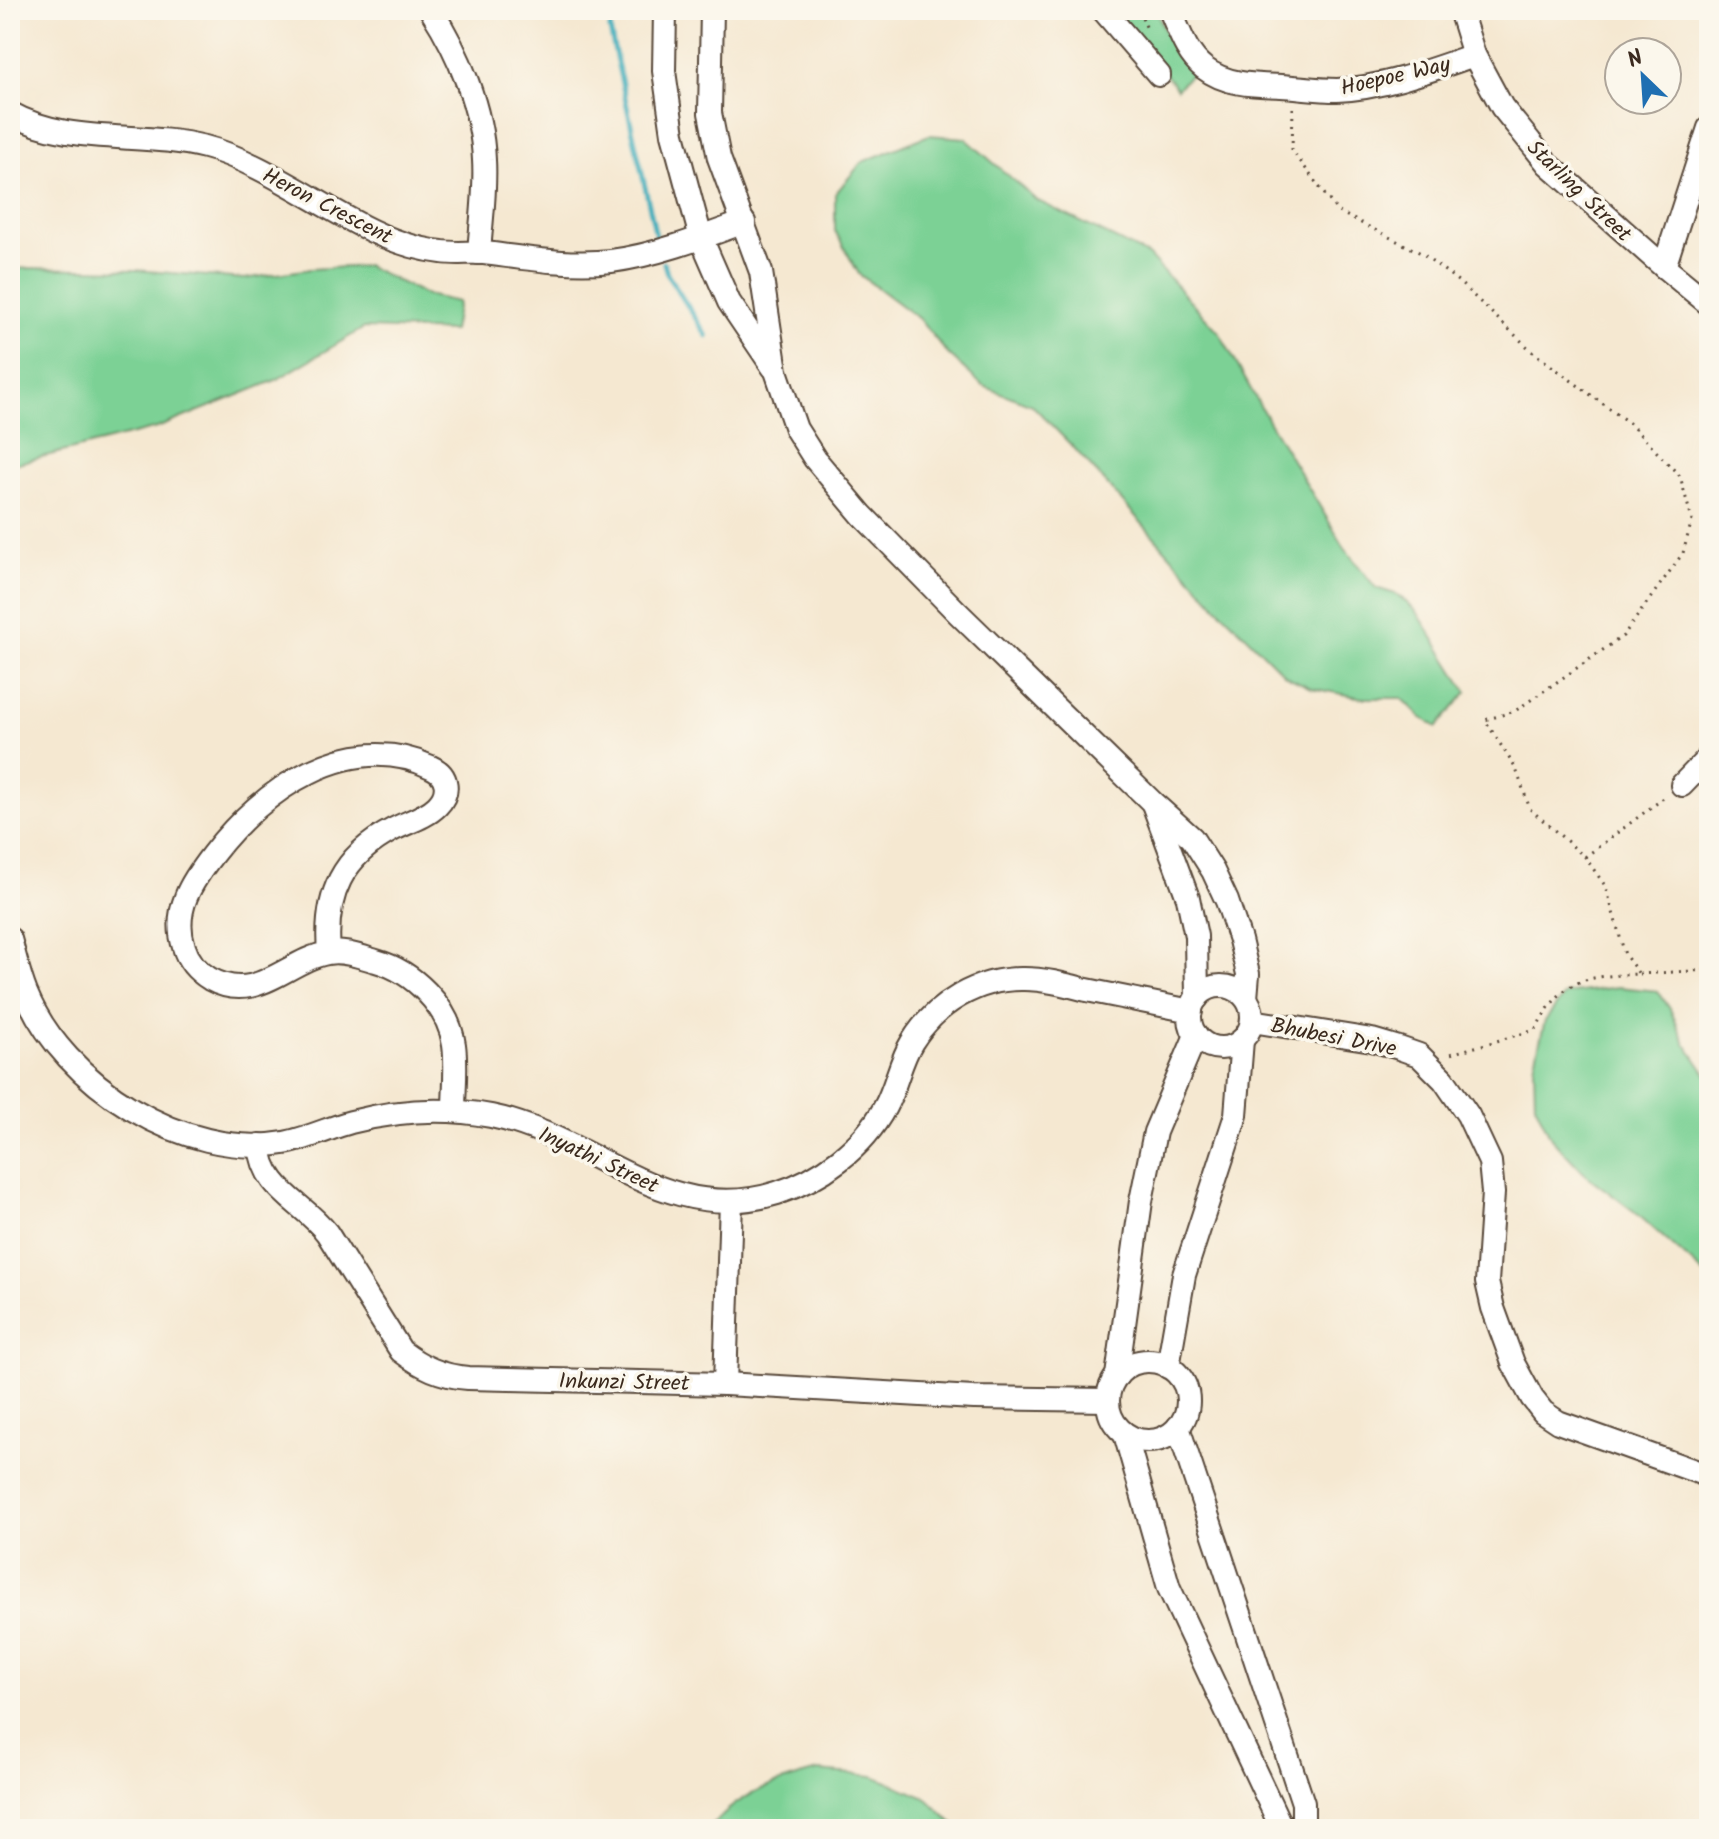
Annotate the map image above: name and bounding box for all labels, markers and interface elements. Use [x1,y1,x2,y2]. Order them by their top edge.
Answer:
north arrow [1603,36,1683,116]
text: N [1622,41,1649,79]
street label: Hoepoe Way [1337,48,1455,107]
street label: Starling Street [1517,132,1639,252]
street label: Heron Crescent [256,159,399,255]
street label: Bhubesi Drive [1268,1009,1399,1068]
street label: Inyathi Street [532,1118,664,1205]
street label: Inkunzi Street [558,1365,690,1402]

